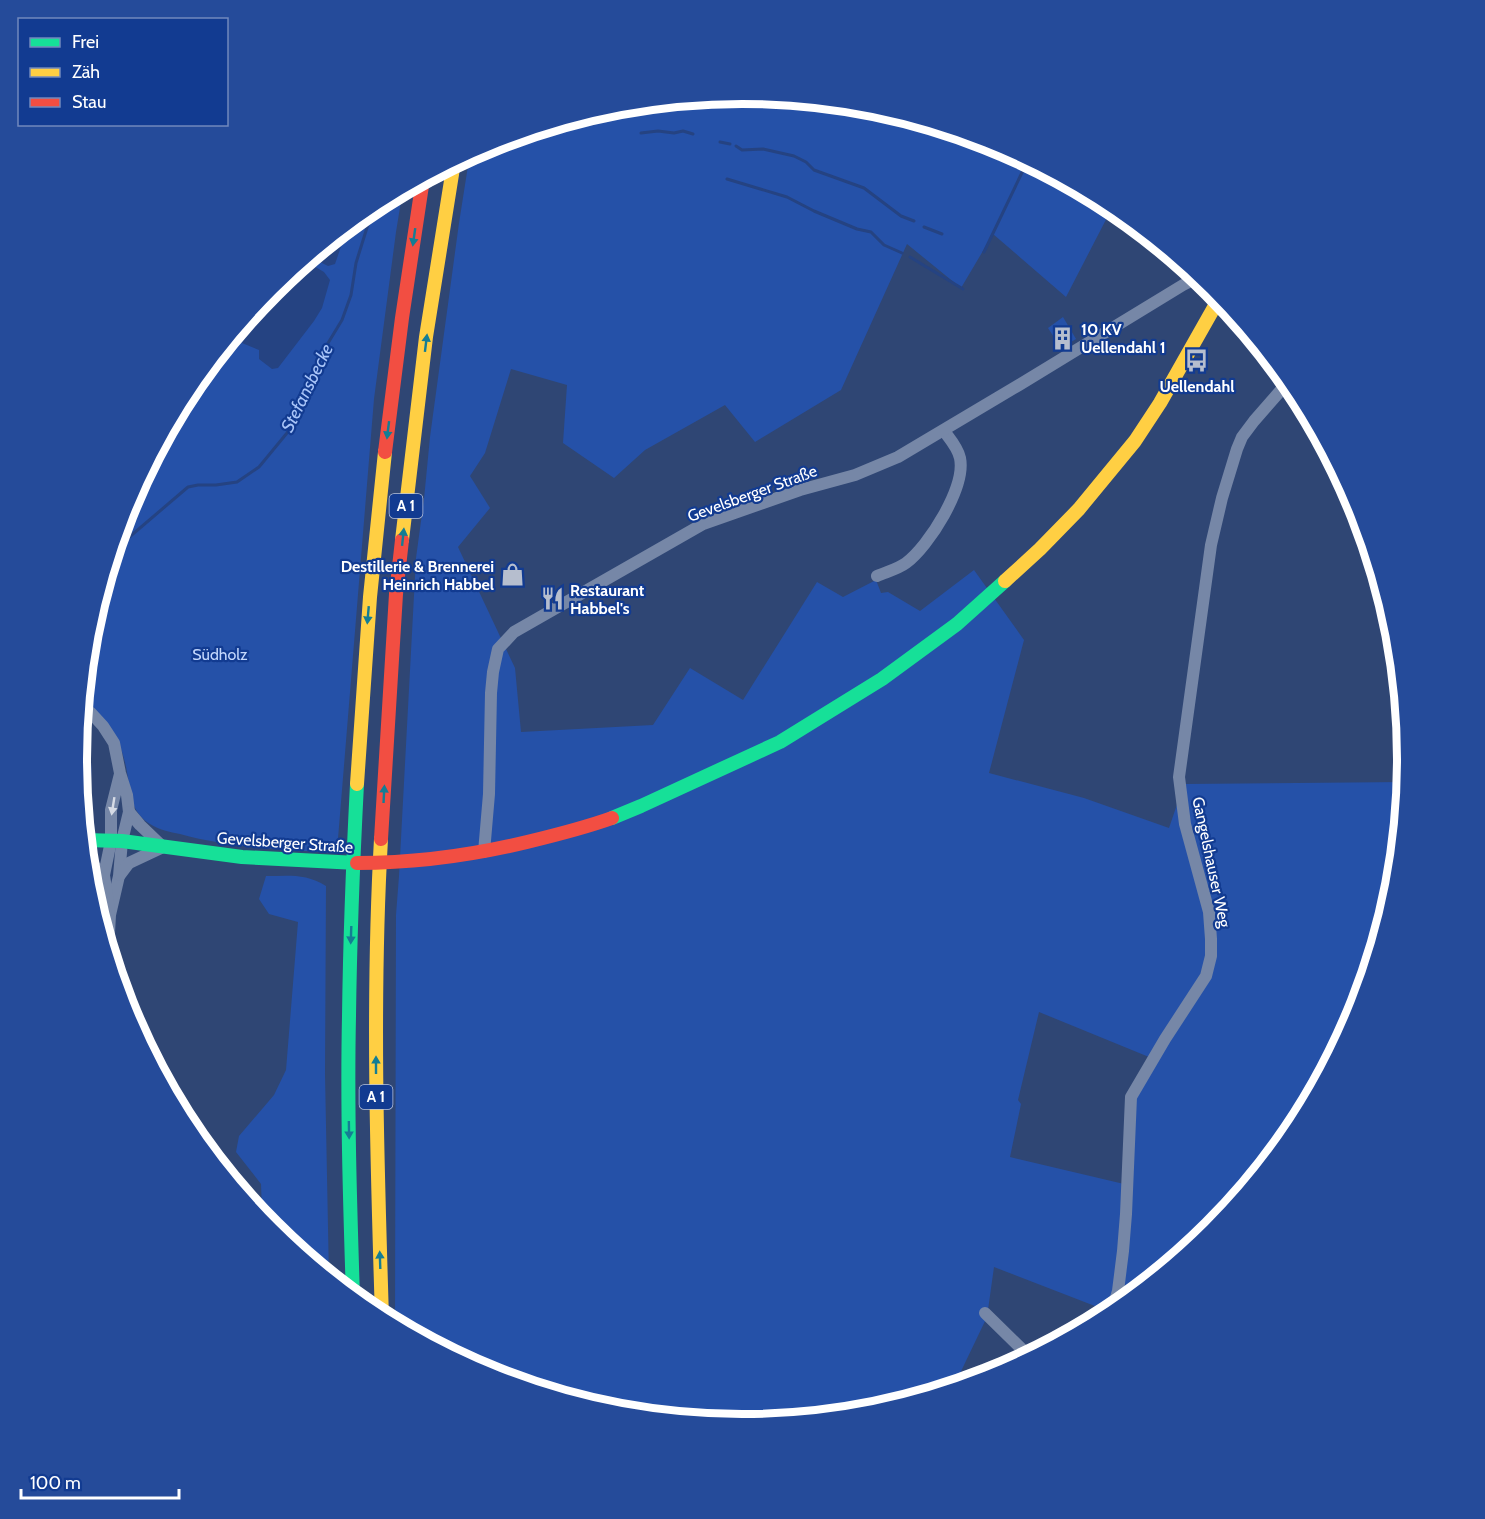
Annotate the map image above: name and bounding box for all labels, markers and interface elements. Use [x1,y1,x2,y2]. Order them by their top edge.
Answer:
legend [18,18,228,126]
text: Frei [72,31,99,53]
text: Zäh [72,61,100,83]
text: Stau [72,91,106,113]
one-way arrow [409,227,418,246]
place label: 10 KV Uellendahl 1 [1081,320,1166,357]
building icon: 10 KV Uellendahl 1 [1050,325,1076,351]
one-way arrow [421,333,430,352]
water label: Stefansbecke [276,340,338,436]
bus stop icon: Uellendahl [1184,348,1210,374]
place label: Uellendahl [1159,377,1235,396]
one-way arrow [383,420,392,439]
street label: Gevelsberger Straße [685,461,820,526]
road number: A 1 [390,494,422,518]
one-way arrow [398,527,408,546]
place label: Destillerie & Brennerei Heinrich Habbel [341,557,494,594]
shop icon: Destillerie & Brennerei Heinrich Habbel [499,562,525,588]
place label: Restaurant Habbel's [570,581,645,618]
restaurant icon: Restaurant Habbel's [539,586,565,612]
one-way arrow [363,606,373,625]
park label: Südholz [192,645,248,664]
one-way arrow [380,784,389,803]
street label: Gangelshauser Weg [1188,795,1235,930]
one-way arrow [108,797,117,816]
street label: Gevelsberger Straße [216,828,354,857]
one-way arrow [346,925,355,944]
one-way arrow [371,1055,381,1074]
road number: A 1 [360,1085,392,1109]
one-way arrow [344,1120,354,1139]
one-way arrow [375,1250,385,1269]
scale bar [21,1462,178,1500]
text: 100 m [30,1472,81,1494]

